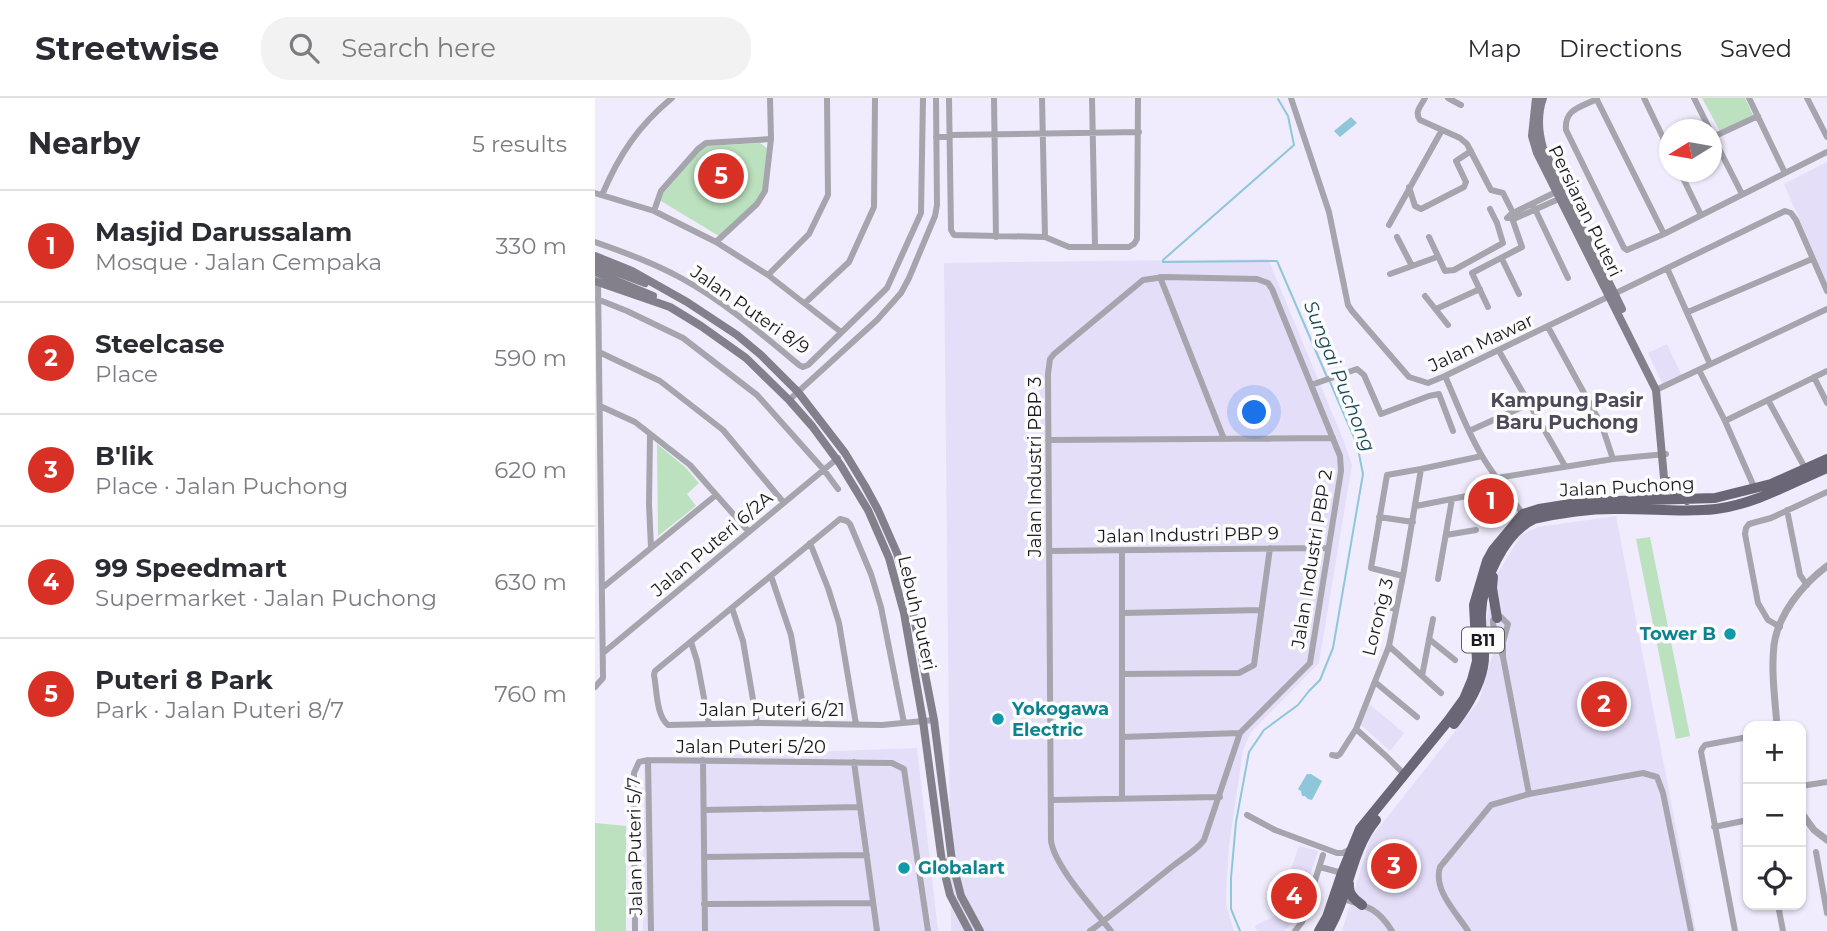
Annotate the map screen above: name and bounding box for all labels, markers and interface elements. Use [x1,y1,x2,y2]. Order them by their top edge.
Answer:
search box [261,17,751,80]
text: Streetwise [35,28,219,68]
icon: search [285,29,323,67]
text: Search here [341,32,496,64]
text: Map [1468,34,1521,63]
text: Directions [1559,34,1682,63]
text: Saved [1720,34,1792,63]
north arrow [1659,119,1722,182]
text: Nearby [28,125,140,162]
text: 5 results [472,130,567,158]
street label: Persiaran Puteri [1544,142,1626,280]
pin: 5 [698,150,744,202]
text: Masjid Darussalam [95,216,352,248]
text: 1 [46,232,56,260]
text: 330 m [496,232,567,260]
text: Mosque · Jalan Cempaka [95,248,382,276]
street label: Jalan Puteri 8/9 [686,260,814,359]
water label: Sungai Puchong [1299,297,1380,455]
street label: Jalan Mawar [1424,309,1537,377]
text: Steelcase [95,328,225,360]
text: 2 [44,344,58,372]
text: 590 m [494,344,567,372]
text: Place [95,360,158,388]
street label: Jalan Industri PBP 3 [1024,377,1046,558]
district label: Kampung Pasir Baru Puchong [1491,389,1643,434]
your location [1237,395,1271,429]
text: B'lik [95,440,154,472]
text: 3 [44,456,58,484]
text: 620 m [494,456,567,484]
street label: Jalan Industri PBP 2 [1287,468,1337,651]
text: Place · Jalan Puchong [95,472,348,500]
street label: Jalan Puchong [1558,472,1695,502]
pin: 1 [1468,475,1514,527]
street label: Jalan Puteri 6/2A [646,487,777,602]
street label: Jalan Industri PBP 9 [1096,522,1279,548]
text: 99 Speedmart [95,552,287,584]
street label: Lebuh Puteri [893,553,941,673]
text: 4 [43,568,59,596]
text: 630 m [494,568,567,596]
street label: Lorong 3 [1358,576,1398,658]
text: Supermarket · Jalan Puchong [95,584,437,612]
place label: Tower B [1640,623,1716,645]
marker: Tower B [1722,626,1738,642]
road number: B11 [1462,628,1504,652]
text: Puteri 8 Park [95,664,273,696]
pin: 2 [1581,678,1627,730]
text: 5 [44,680,58,708]
text: 760 m [494,680,567,708]
text: Park · Jalan Puteri 8/7 [95,696,344,724]
place label: Yokogawa Electric [1011,698,1109,741]
street label: Jalan Puteri 6/21 [698,699,845,721]
marker: Yokogawa Electric [990,711,1006,727]
map controls [1743,721,1806,910]
button: + [1743,721,1806,784]
street label: Jalan Puteri 5/20 [675,736,826,758]
street label: Jalan Puteri 5/7 [623,777,647,916]
button: − [1743,784,1806,847]
pin: 3 [1371,840,1417,892]
button: locate [1743,847,1806,910]
place label: Globalart [918,857,1005,879]
marker: Globalart [896,860,912,876]
pin: 4 [1271,870,1317,922]

